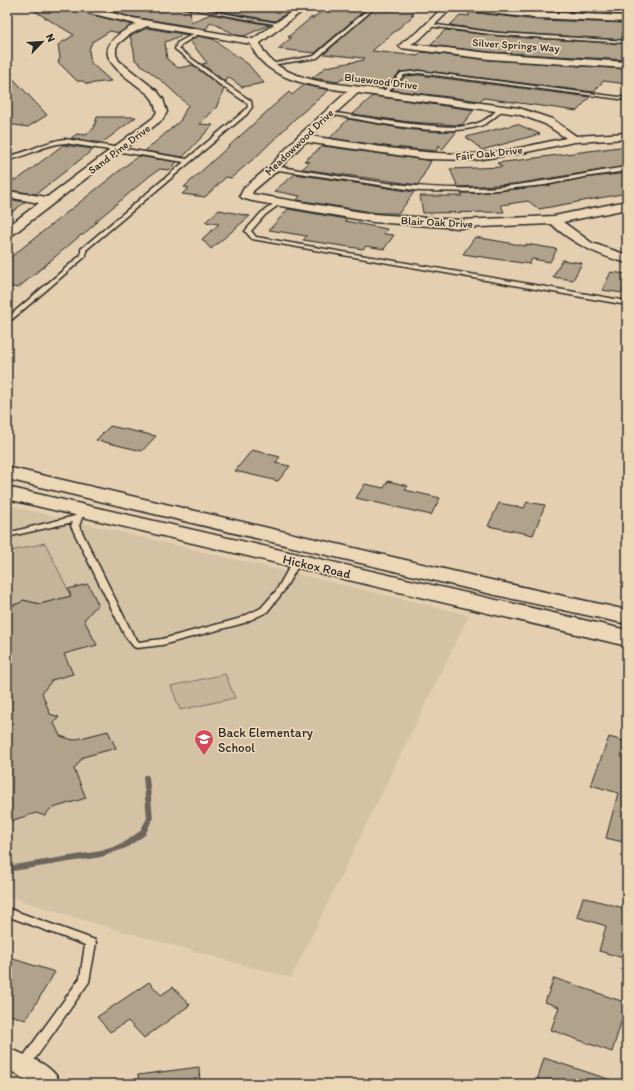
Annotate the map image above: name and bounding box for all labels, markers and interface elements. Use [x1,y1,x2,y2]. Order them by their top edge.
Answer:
north arrow [22,22,62,62]
text: N [43,32,58,44]
street label: Silver Springs Way [472,36,561,55]
street label: Bluewood Drive [344,71,418,92]
street label: Meadowwood Drive [262,106,336,178]
street label: Sand Pine Drive [86,122,153,177]
street label: Fair Oak Drive [455,144,523,163]
street label: Blair Oak Drive [401,214,473,231]
street label: Hickox Road [281,551,352,582]
place label: Back Elementary School [218,725,313,755]
school or university icon: Back Elementary School [193,728,215,756]

